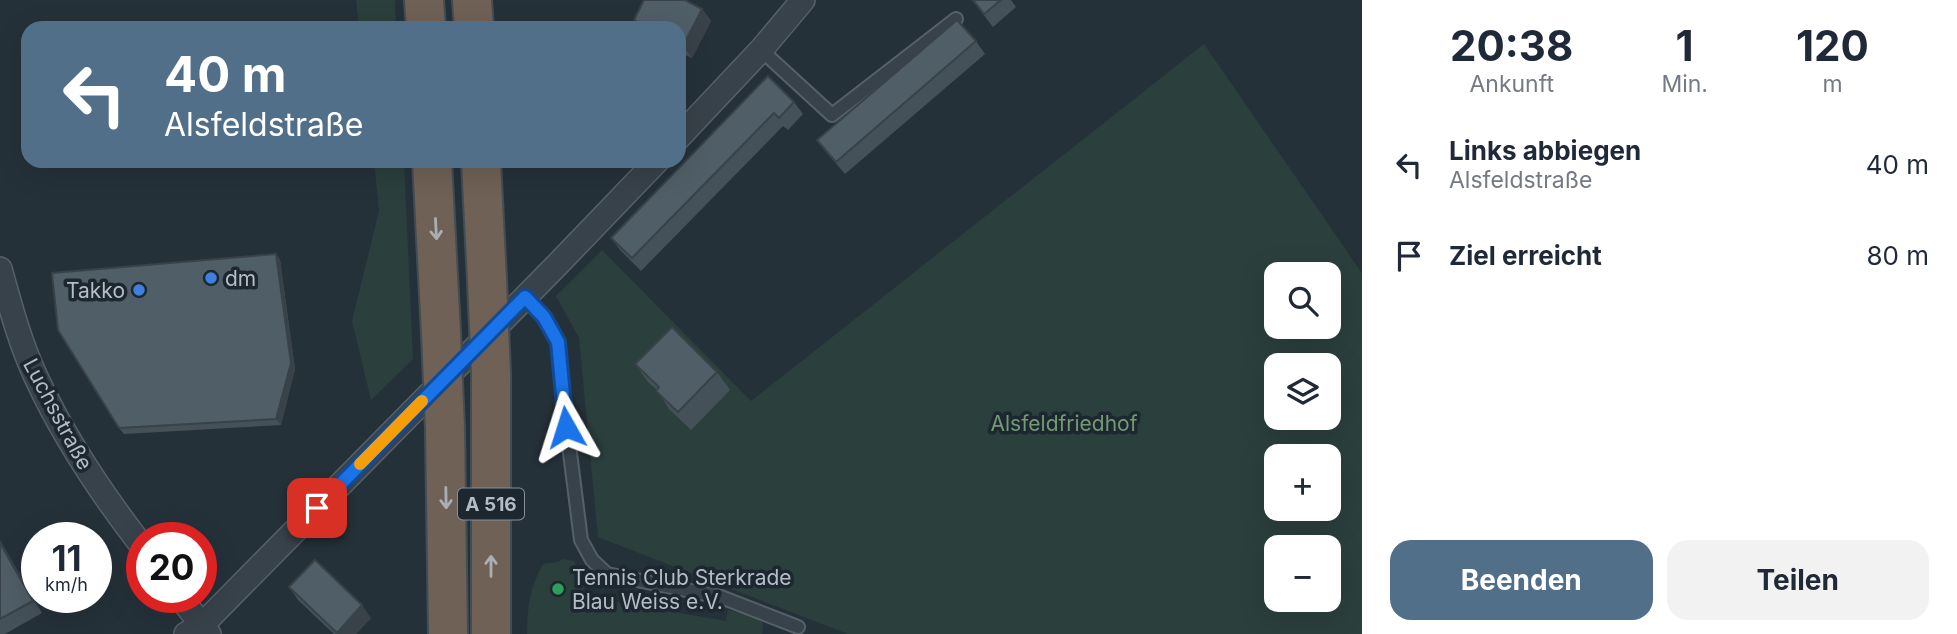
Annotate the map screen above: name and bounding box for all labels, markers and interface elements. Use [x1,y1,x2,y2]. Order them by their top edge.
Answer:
text: 20:38 [1450,20,1573,71]
text: 1 [1676,20,1694,71]
text: 120 [1796,20,1869,71]
text: 40 m [164,45,287,104]
icon: left [49,49,140,140]
text: Ankunft [1469,70,1554,98]
text: Min. [1661,70,1708,98]
text: m [1822,70,1843,98]
text: Alsfeldstraße [164,105,363,144]
text: Links abbiegen [1449,135,1641,166]
icon: left [1390,146,1428,184]
text: 40 m [1866,149,1929,180]
text: Alsfeldstraße [1449,166,1592,194]
one-way arrow [430,217,443,240]
icon: arrive [1390,237,1428,275]
text: Ziel erreicht [1449,240,1602,271]
text: 80 m [1866,240,1929,271]
map controls [1264,262,1341,612]
button: search [1264,262,1341,339]
place label: dm [225,266,256,291]
marker: dm [203,270,219,286]
place label: Takko [66,278,125,303]
marker: Takko [131,282,147,298]
button: layers [1264,353,1341,430]
street label: Luchsstraße [18,354,98,474]
position arrow [529,390,603,464]
park label: Alsfeldfriedhof [991,411,1138,436]
button: + [1264,444,1341,521]
pin [287,478,347,538]
one-way arrow [439,486,453,509]
icon: arrive [298,489,336,527]
road number: A 516 [458,489,524,520]
speed limit sign: 20 [126,522,217,613]
button: − [1264,535,1341,612]
text: 11 [51,537,82,579]
button: Beenden [1390,540,1653,620]
button: Teilen [1667,540,1929,620]
one-way arrow [484,555,498,578]
place label: Tennis Club Sterkrade Blau Weiss e.V. [572,565,792,614]
text: km/h [45,574,88,595]
marker: Tennis Club Sterkrade Blau Weiss e.V. [550,581,566,597]

